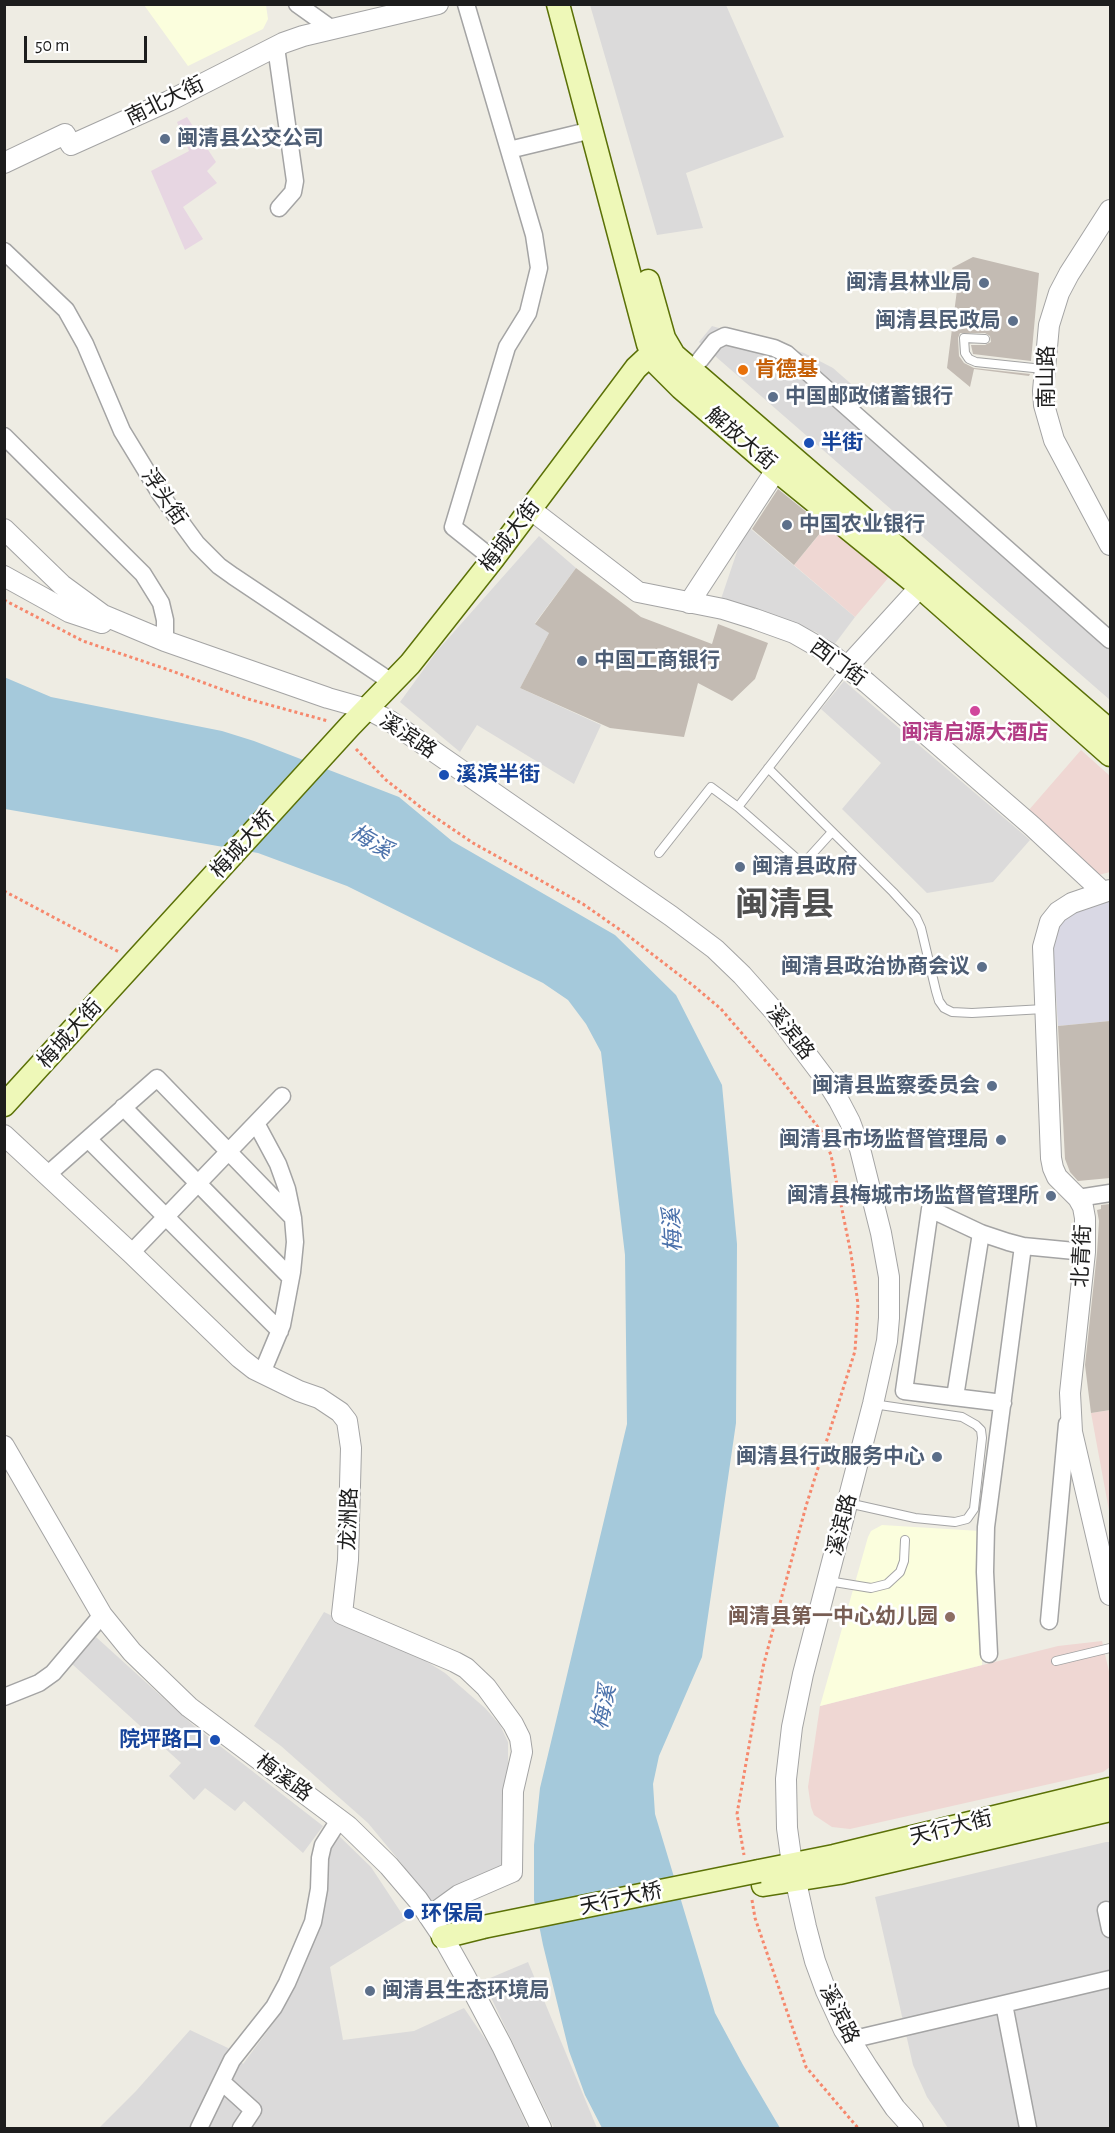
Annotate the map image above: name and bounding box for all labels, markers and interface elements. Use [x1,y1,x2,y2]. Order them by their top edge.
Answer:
scale bar [27,24,150,62]
text: 50 m [35,37,69,55]
street label: 南北大街 [122,71,208,131]
place label: 闽清县公交公司 [177,126,324,152]
marker: 闽清县公交公司 [158,132,172,146]
place label: 闽清县林业局 [846,270,972,296]
marker: 闽清县林业局 [977,276,991,290]
place label: 闽清县民政局 [875,308,1001,334]
marker: 闽清县民政局 [1006,314,1020,328]
street label: 南山路 [1034,346,1060,408]
place label: 肯德基 [755,357,818,383]
marker: 肯德基 [736,363,750,377]
place label: 中国邮政储蓄银行 [785,384,953,410]
marker: 中国邮政储蓄银行 [766,390,780,404]
street label: 解放大街 [701,402,781,476]
place label: 半街 [821,430,863,456]
marker: 半街 [802,436,816,450]
street label: 浮头街 [136,464,192,530]
street label: 梅城大街 [475,495,545,577]
place label: 中国农业银行 [799,512,925,538]
marker: 中国农业银行 [780,518,794,532]
street label: 西门街 [805,634,871,692]
place label: 中国工商银行 [594,648,720,674]
marker: 中国工商银行 [575,654,589,668]
marker: 闽清启源大酒店 [968,704,982,718]
street label: 溪滨路 [375,708,441,764]
place label: 闽清启源大酒店 [902,720,1048,746]
place label: 溪滨半街 [456,762,540,788]
marker: 溪滨半街 [437,768,451,782]
street label: 梅城大桥 [206,804,280,884]
water label: 梅溪 [345,820,397,864]
place label: 闽清县政府 [752,854,857,880]
marker: 闽清县政府 [733,860,747,874]
district label: 闽清县 [736,885,834,925]
place label: 闽清县政治协商会议 [781,954,970,980]
marker: 闽清县政治协商会议 [975,960,989,974]
street label: 梅城大街 [33,994,107,1074]
street label: 溪滨路 [761,999,819,1065]
place label: 闽清县监察委员会 [812,1073,980,1099]
marker: 闽清县监察委员会 [985,1079,999,1093]
place label: 闽清县市场监督管理局 [779,1127,989,1153]
marker: 闽清县市场监督管理局 [994,1133,1008,1147]
place label: 闽清县梅城市场监督管理所 [787,1183,1039,1209]
marker: 闽清县梅城市场监督管理所 [1044,1189,1058,1203]
water label: 梅溪 [659,1207,687,1253]
street label: 北青街 [1068,1224,1096,1288]
place label: 闽清县行政服务中心 [736,1444,925,1470]
marker: 闽清县行政服务中心 [930,1450,944,1464]
street label: 龙洲路 [335,1487,363,1551]
street label: 溪滨路 [822,1491,862,1559]
place label: 闽清县第一中心幼儿园 [728,1604,938,1630]
marker: 闽清县第一中心幼儿园 [943,1610,957,1624]
water label: 梅溪 [587,1683,621,1731]
place label: 院坪路口 [119,1727,203,1753]
marker: 院坪路口 [208,1733,222,1747]
street label: 梅溪路 [251,1749,317,1807]
street label: 天行大街 [907,1806,995,1850]
street label: 天行大桥 [577,1878,665,1920]
place label: 环保局 [421,1901,484,1927]
marker: 环保局 [402,1907,416,1921]
place label: 闽清县生态环境局 [382,1978,550,2004]
street label: 溪滨路 [814,1980,864,2048]
marker: 闽清县生态环境局 [363,1984,377,1998]

